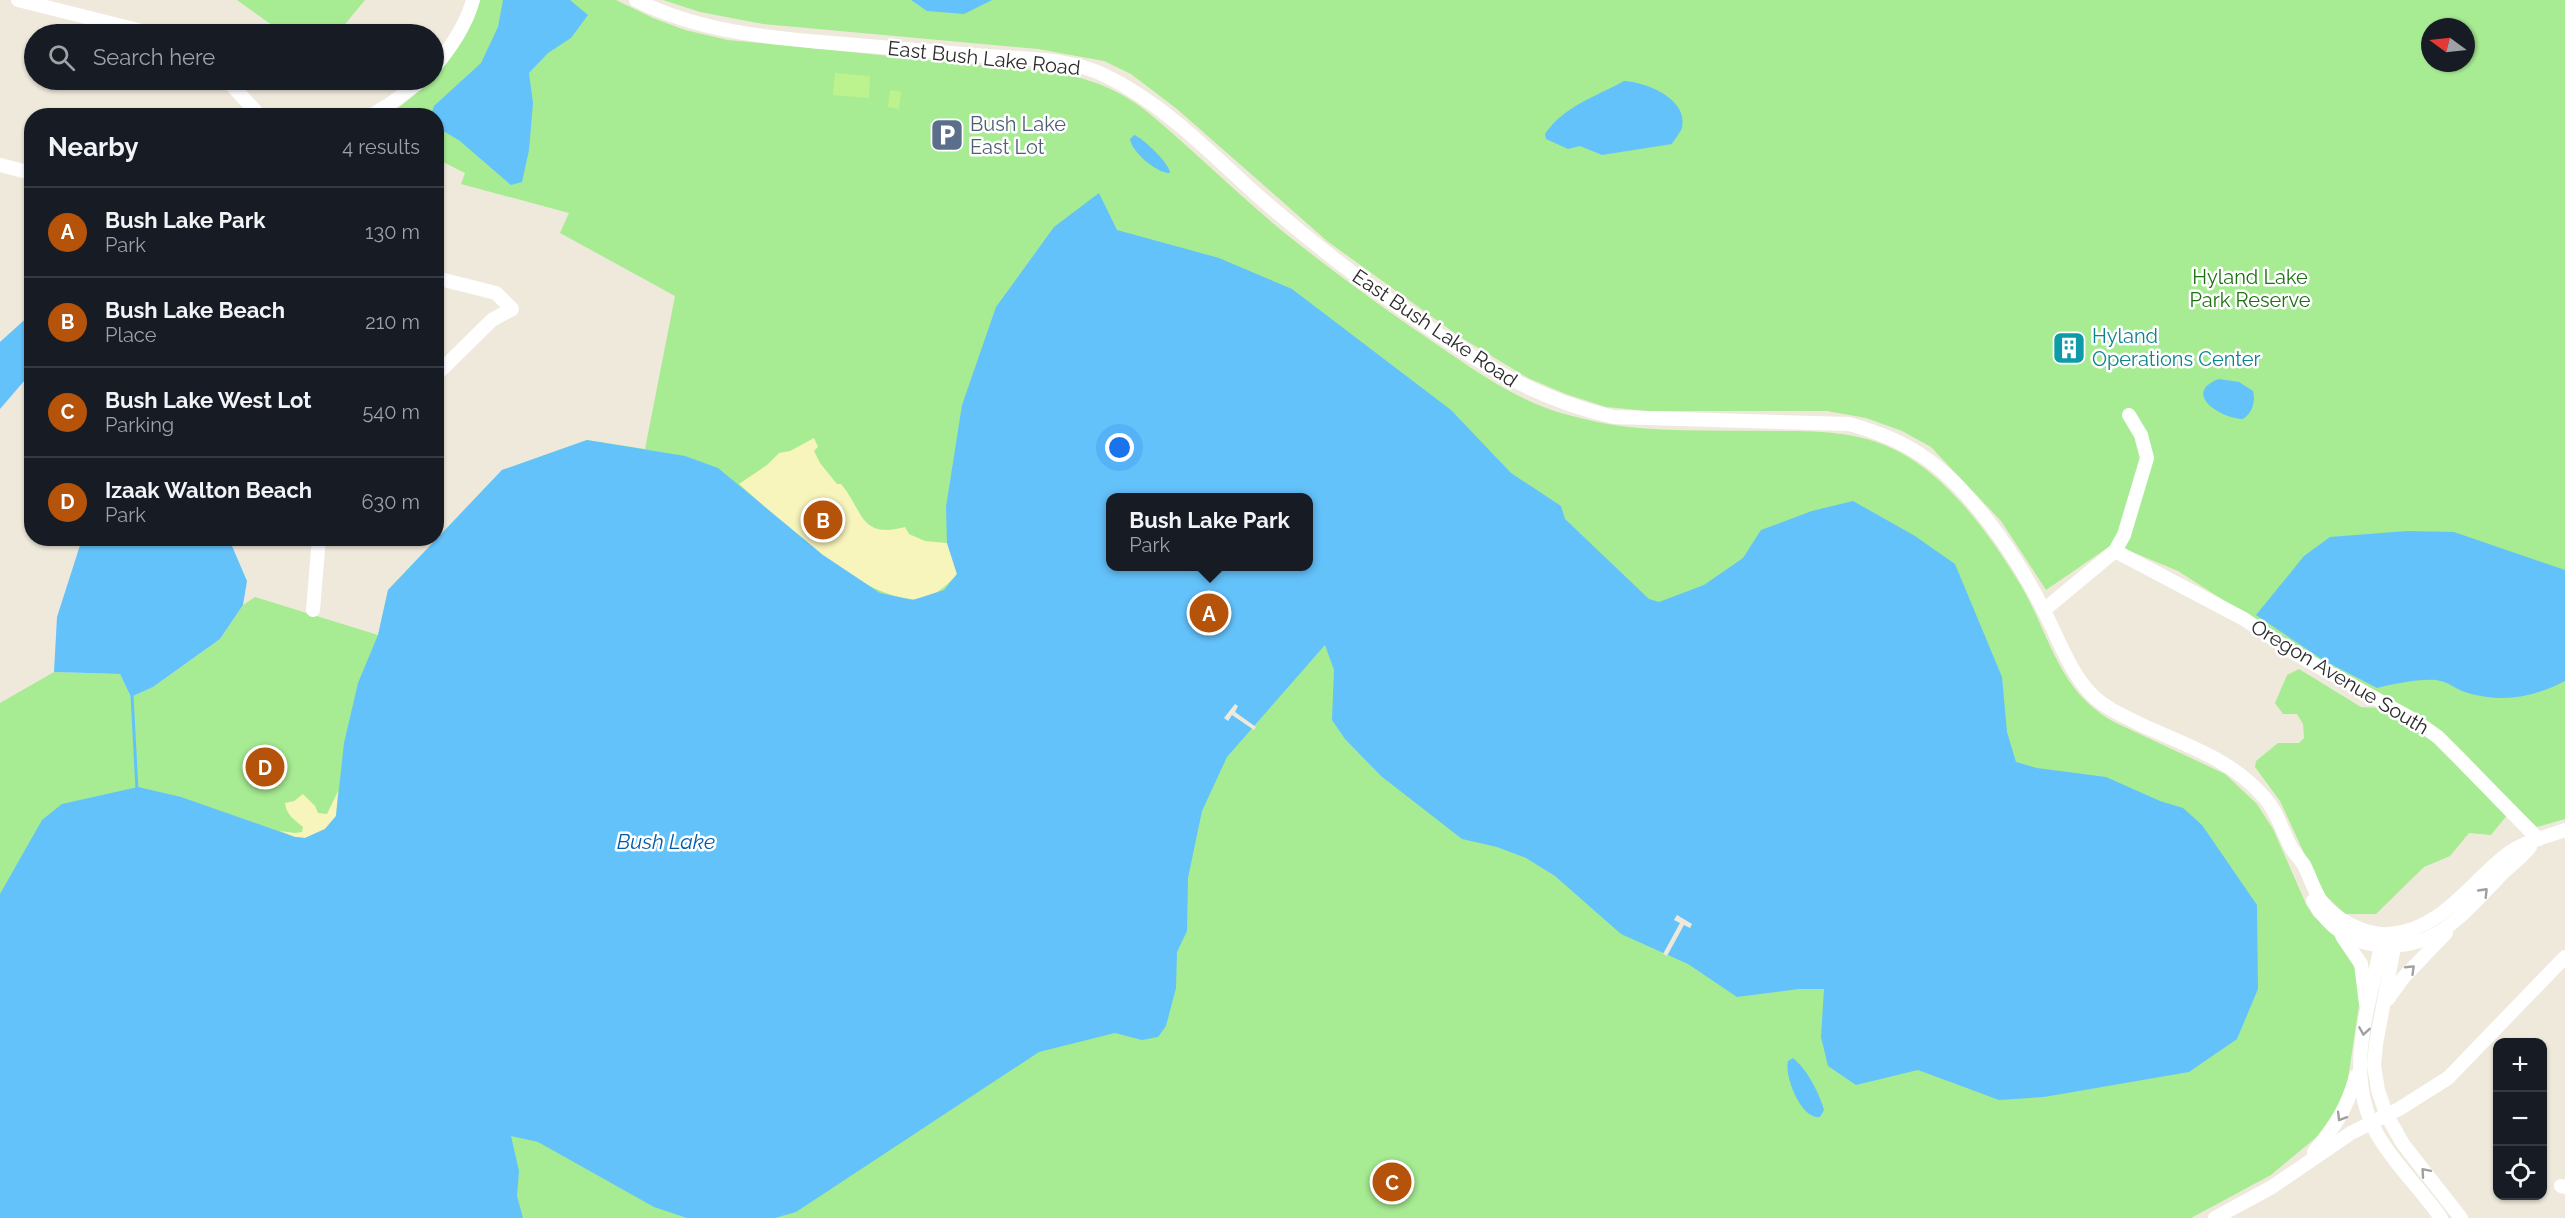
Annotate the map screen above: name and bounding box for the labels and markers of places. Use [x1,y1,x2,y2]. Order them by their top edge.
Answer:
place label: Bush Lake East Lot [970,112,1066,159]
parking icon: Bush Lake East Lot [929,117,965,153]
place label: Hyland Operations Center [2092,324,2261,371]
building icon: Hyland Operations Center [2051,330,2087,366]
pin: B [804,498,842,542]
pin: A [1190,590,1228,636]
pin: D [246,744,284,789]
pin: C [1372,1160,1412,1204]

